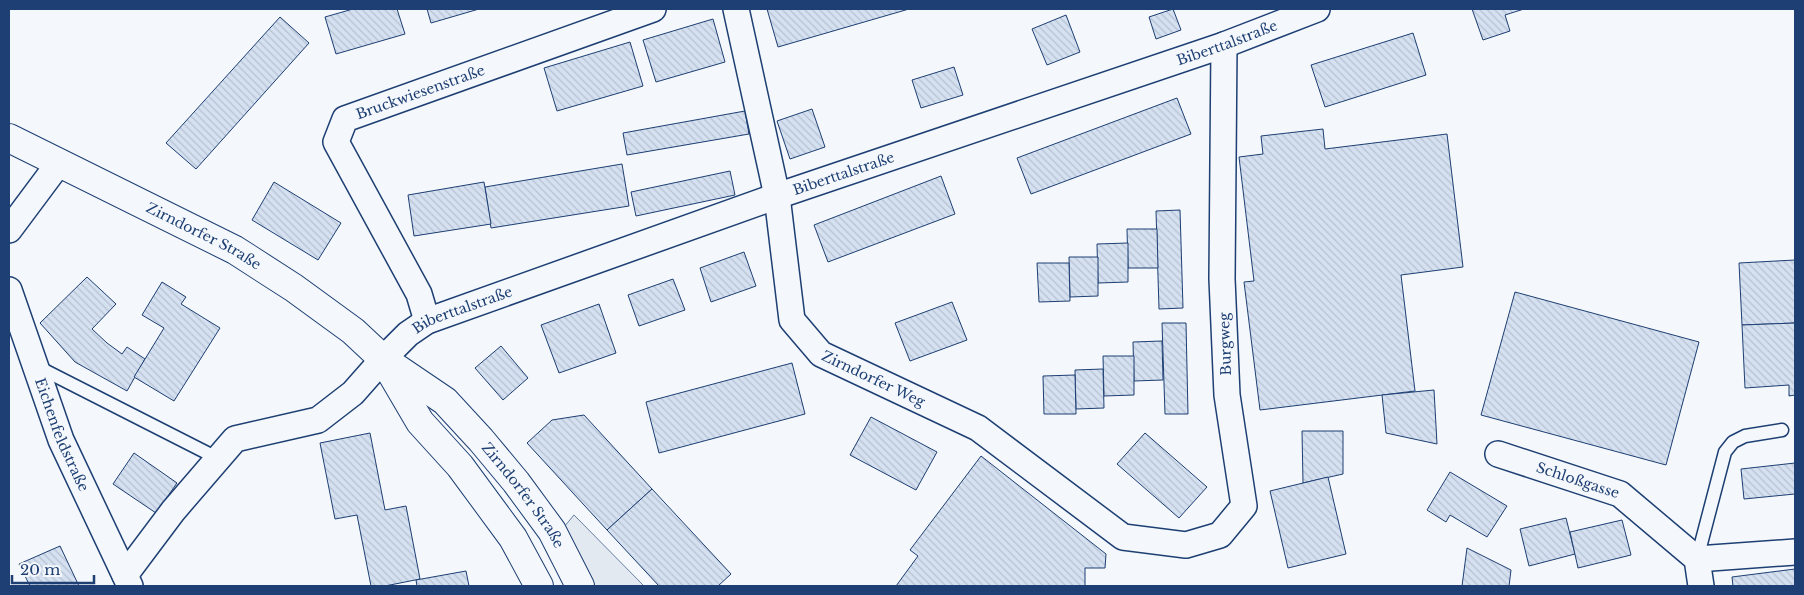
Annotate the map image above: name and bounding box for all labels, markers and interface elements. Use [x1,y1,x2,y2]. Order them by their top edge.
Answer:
street label: Biberttalstraße [1174,16,1280,69]
street label: Bruckwiesenstraße [353,61,487,123]
street label: Biberttalstraße [790,148,897,199]
street label: Zirndorfer Straße [143,198,265,274]
street label: Biberttalstraße [409,282,515,338]
street label: Burgweg [1215,311,1235,376]
street label: Zirndorfer Weg [819,347,929,411]
street label: Eichenfeldstraße [31,375,93,494]
street label: Zirndorfer Straße [478,439,568,551]
street label: Schloßgasse [1534,458,1622,502]
scale bar [12,552,95,584]
text: 20 m [20,560,60,579]

